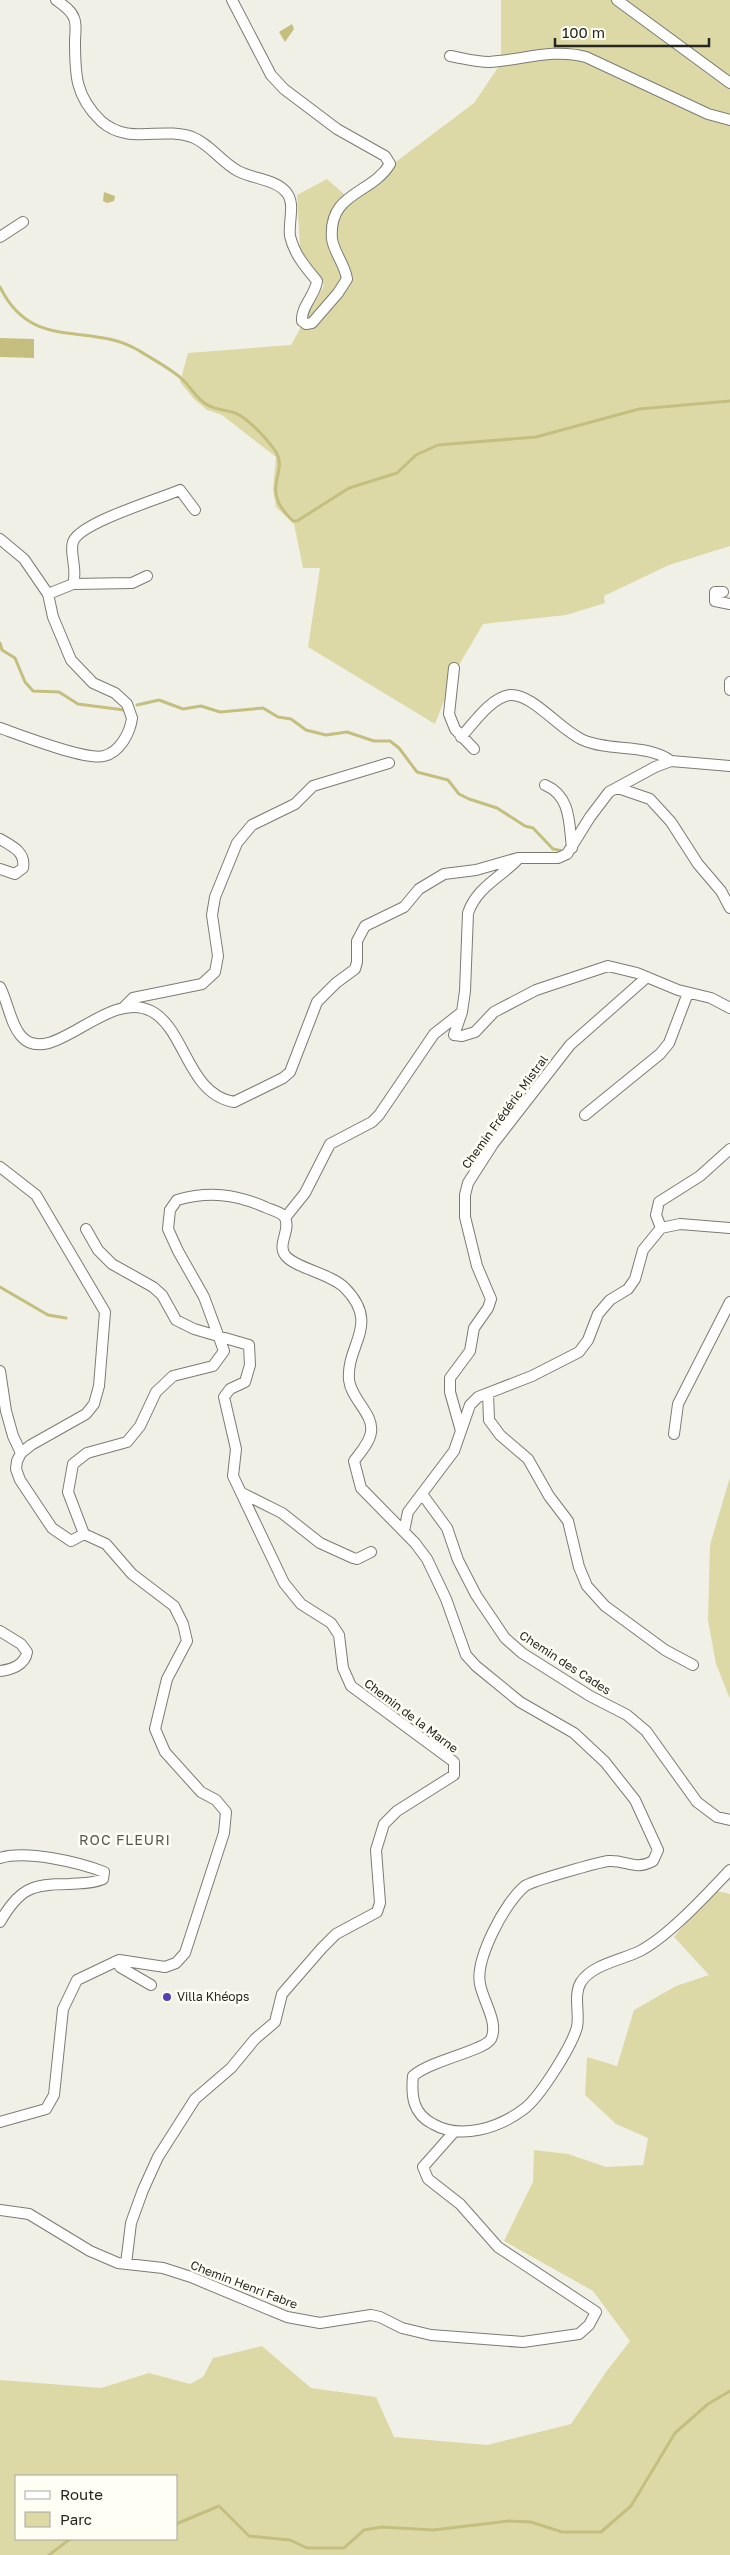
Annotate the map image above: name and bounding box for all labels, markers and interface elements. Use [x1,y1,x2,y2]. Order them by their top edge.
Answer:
scale bar [555,15,709,47]
text: 100 m [562,23,605,41]
street label: Chemin Frédéric Mistral [458,1052,551,1172]
street label: Chemin des Cades [517,1627,614,1698]
street label: Chemin de la Marne [361,1675,461,1756]
district label: ROC FLEURI [79,1831,171,1848]
place label: Villa Khéops [177,1989,249,2004]
marker: Villa Khéops [161,1991,173,2003]
street label: Chemin Henri Fabre [188,2257,300,2312]
legend [15,2475,178,2540]
text: Route [60,2485,103,2503]
text: Parc [60,2510,92,2528]

